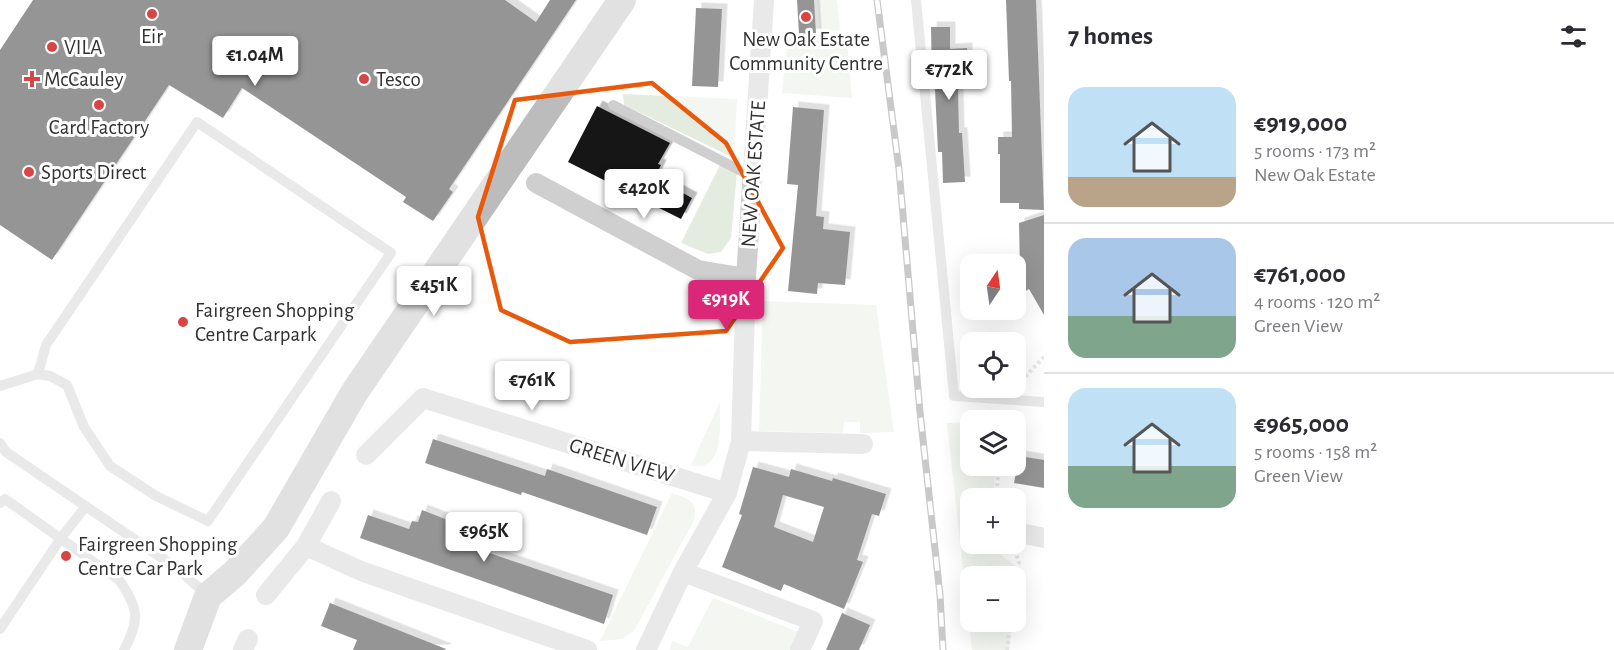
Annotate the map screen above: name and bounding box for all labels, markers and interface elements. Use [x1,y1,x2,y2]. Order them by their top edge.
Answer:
marker: Eir [145,7,159,21]
marker: New Oak Estate Community Centre [799,10,813,24]
icon: filters [1557,20,1590,53]
text: 7 homes [1068,23,1153,49]
place label: Eir [141,26,163,47]
place label: New Oak Estate Community Centre [729,29,883,74]
pin: €1.04M [206,36,304,87]
place label: VILA [64,37,102,58]
marker: VILA [45,40,59,54]
text: €1.04M [226,45,284,65]
pin: €772K [907,50,991,101]
text: €772K [925,59,973,79]
place label: McCauley [44,69,123,90]
place label: Tesco [376,69,421,90]
marker: McCauley [25,72,39,86]
marker: Tesco [357,72,371,86]
marker: Card Factory [92,98,106,112]
street label: NEW OAK ESTATE [738,100,769,248]
text: €919,000 [1254,110,1347,136]
icon: home [1116,111,1188,183]
place label: Card Factory [49,117,149,138]
text: 5 rooms · 173 m² [1254,141,1376,161]
place label: Sports Direct [41,162,147,183]
marker: Sports Direct [22,165,36,179]
text: New Oak Estate [1254,165,1376,185]
pin: €420K [602,169,686,220]
text: €420K [619,178,669,198]
north arrow [960,254,1026,320]
map controls [960,254,1026,632]
text: €761,000 [1254,261,1346,287]
icon: home [1116,262,1188,334]
pin: €451K [392,266,476,317]
text: €451K [411,275,457,295]
pin: €919K [684,280,768,331]
text: €919K [702,289,750,309]
text: 4 rooms · 120 m² [1254,292,1380,312]
place label: Fairgreen Shopping Centre Carpark [195,300,355,345]
marker: Fairgreen Shopping Centre Carpark [176,315,190,329]
text: Green View [1254,316,1343,336]
button: locate [960,332,1026,398]
pin: €761K [490,361,574,412]
text: €761K [509,370,555,390]
button: layers [960,410,1026,476]
text: €965,000 [1254,411,1349,437]
icon: home [1116,412,1188,484]
street label: GREEN VIEW [567,435,677,486]
text: 5 rooms · 158 m² [1254,442,1377,462]
text: Green View [1254,466,1343,486]
button: + [960,488,1026,554]
pin: €965K [442,512,526,563]
text: €965K [460,521,508,541]
place label: Fairgreen Shopping Centre Car Park [78,534,238,579]
marker: Fairgreen Shopping Centre Car Park [59,549,73,563]
button: − [960,566,1026,632]

